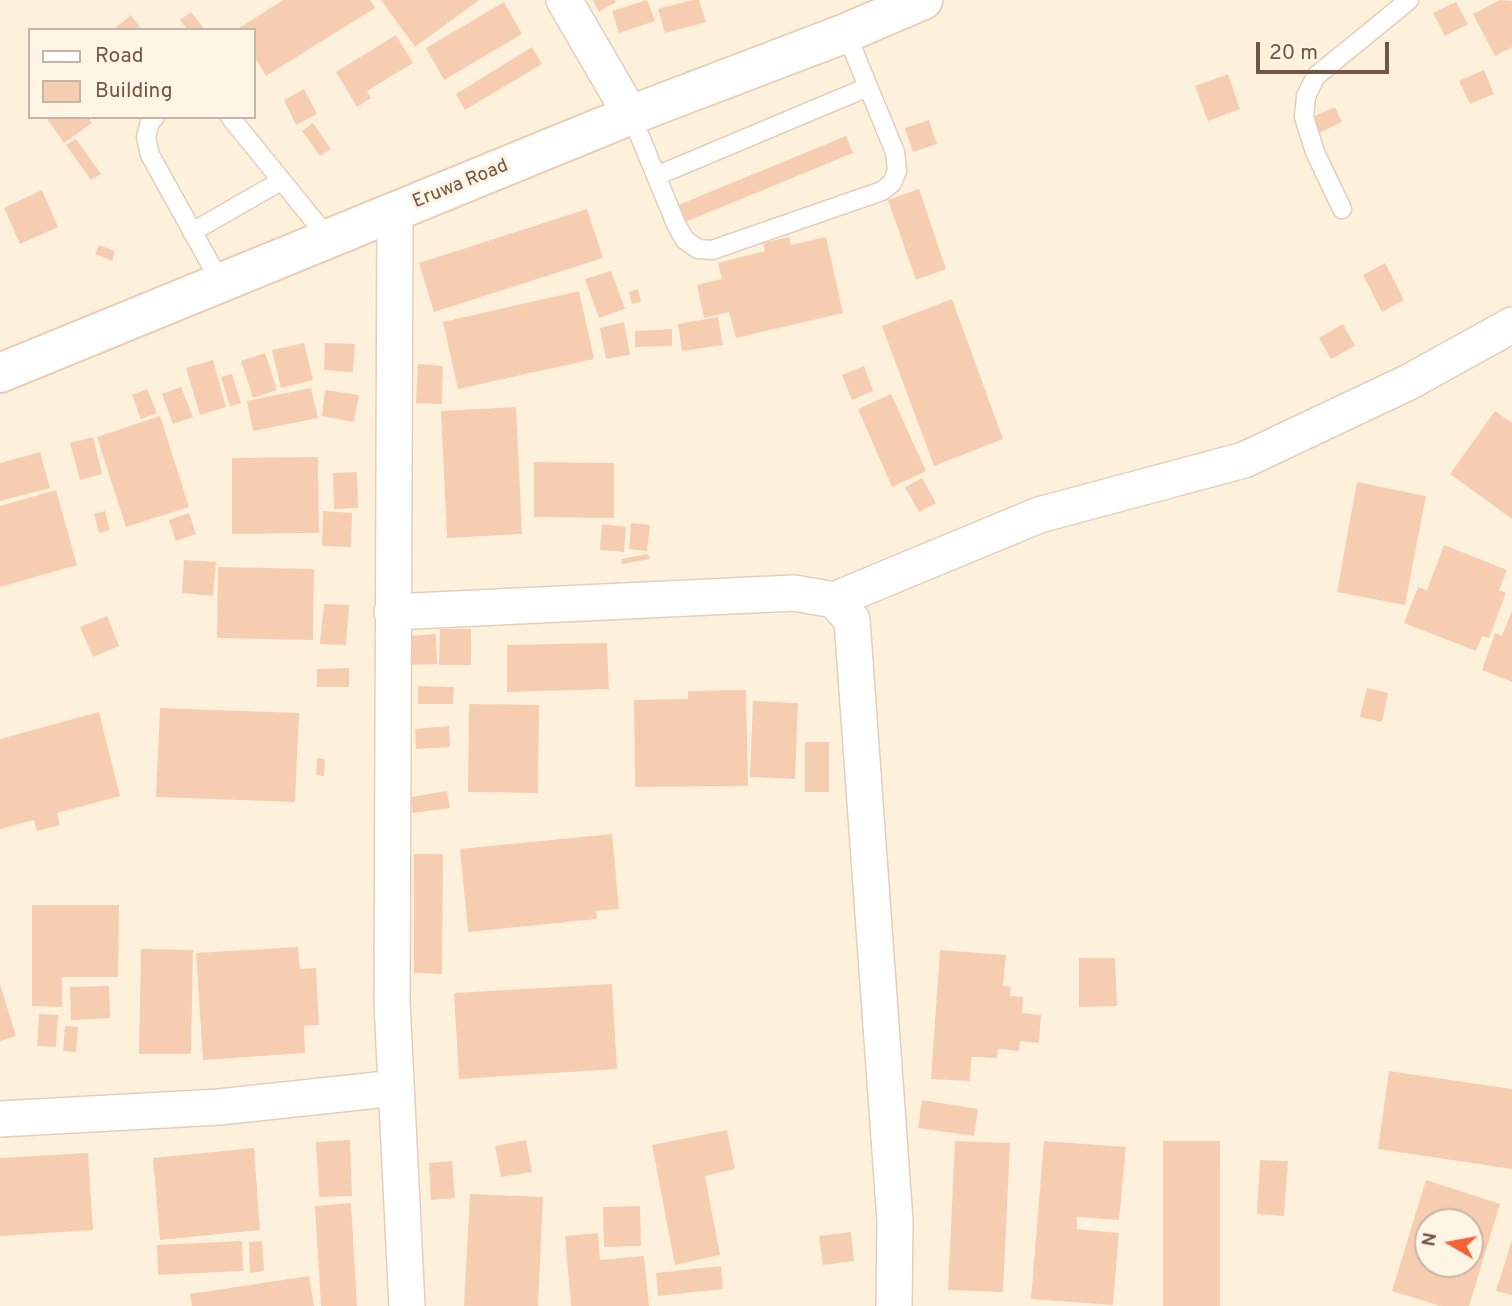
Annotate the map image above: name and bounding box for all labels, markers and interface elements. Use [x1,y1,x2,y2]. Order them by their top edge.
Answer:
legend [28,28,256,119]
scale bar [1260,28,1393,72]
text: 20 m [1269,40,1318,67]
text: Road [95,43,144,70]
text: Building [95,78,173,105]
street label: Eruwa Road [410,156,512,214]
north arrow [1414,1208,1484,1278]
text: N [1417,1231,1443,1249]

